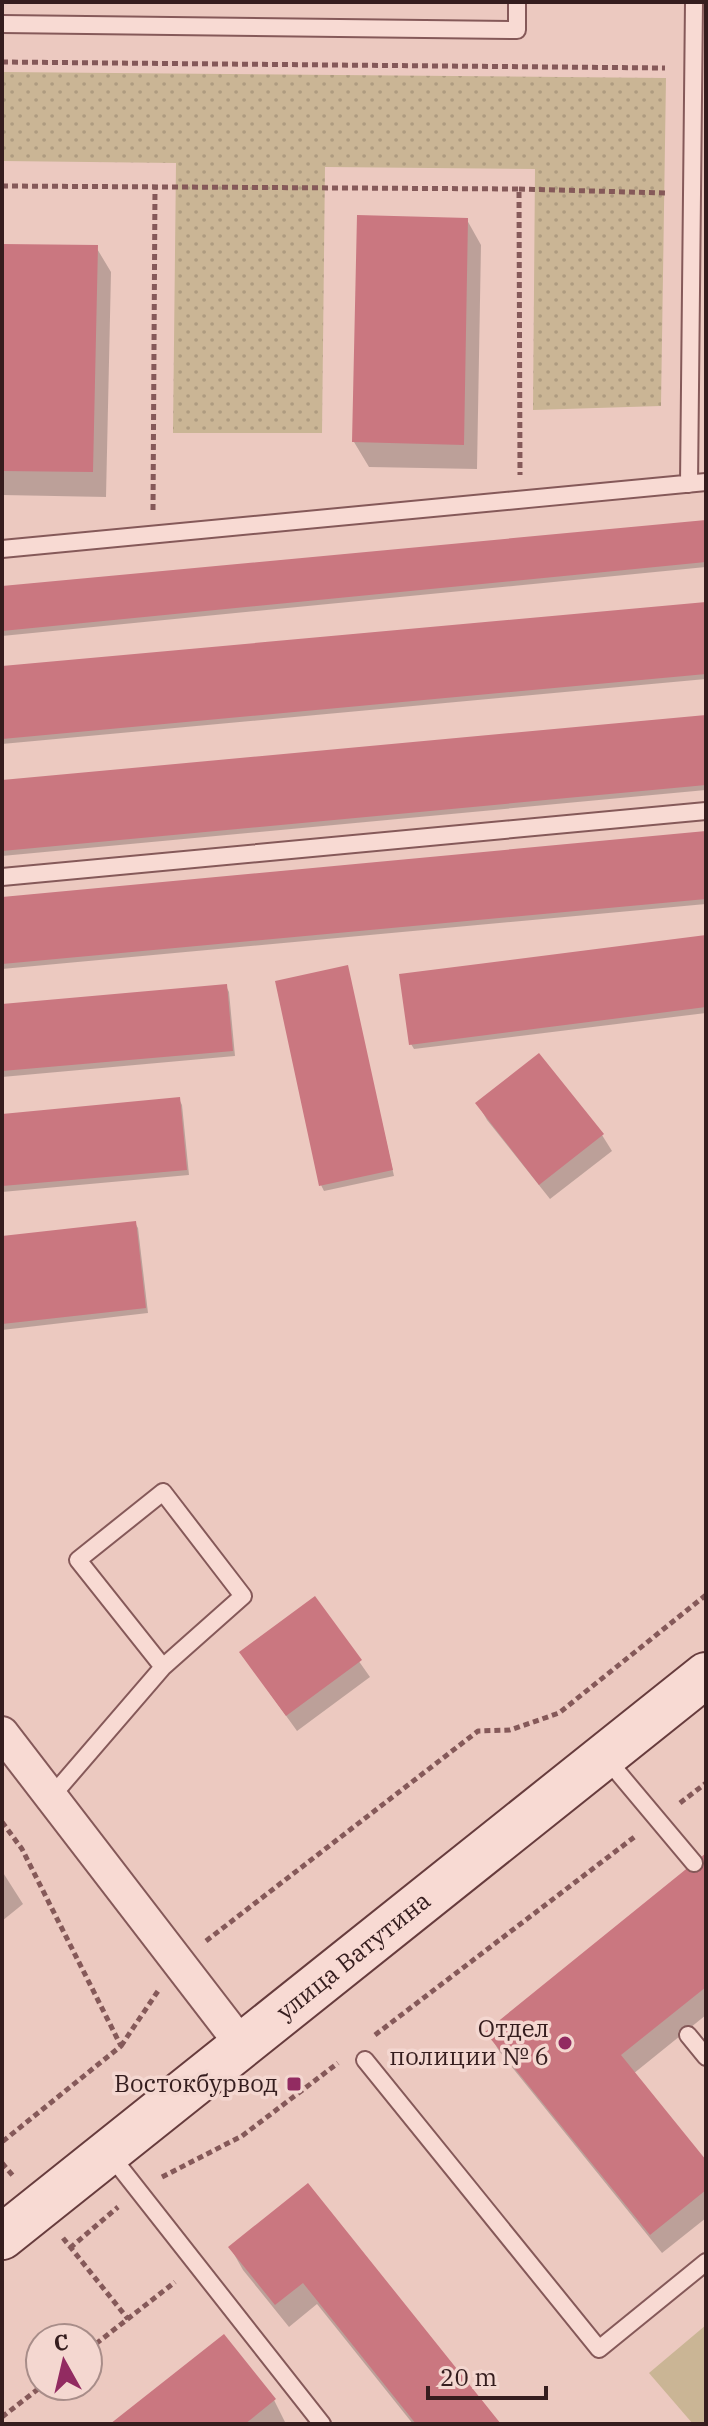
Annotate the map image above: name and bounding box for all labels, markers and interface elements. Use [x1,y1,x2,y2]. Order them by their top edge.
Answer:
street label: улица Ватутина [269,1884,437,2027]
place label: Отдел полиции № 6 [389,2012,549,2072]
marker: Отдел полиции № 6 [556,2034,574,2052]
place label: Востокбурвод [114,2067,278,2099]
marker: Востокбурвод [285,2075,303,2093]
north arrow [24,2322,104,2402]
text: С [52,2326,70,2357]
scale bar [428,2350,546,2400]
text: 20 m [440,2361,497,2393]

